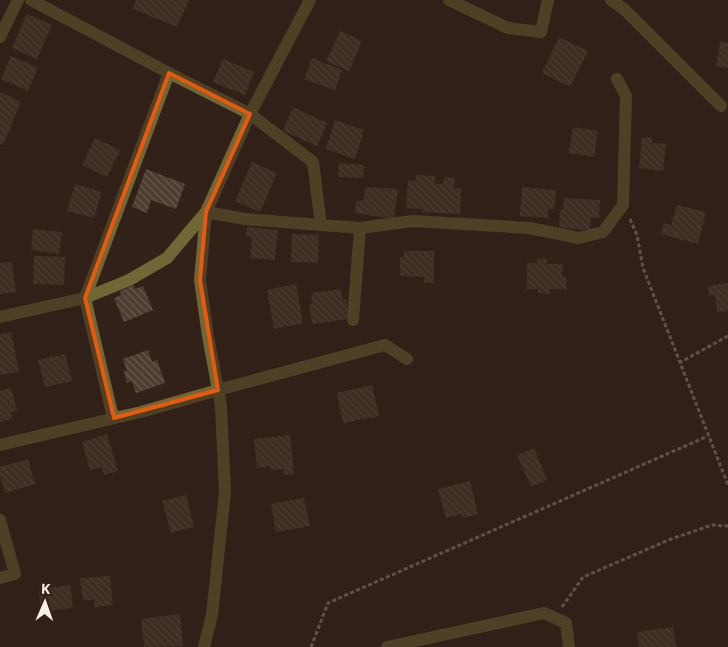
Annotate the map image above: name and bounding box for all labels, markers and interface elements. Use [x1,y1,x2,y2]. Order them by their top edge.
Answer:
north arrow [20,577,70,627]
text: K [40,579,51,598]

